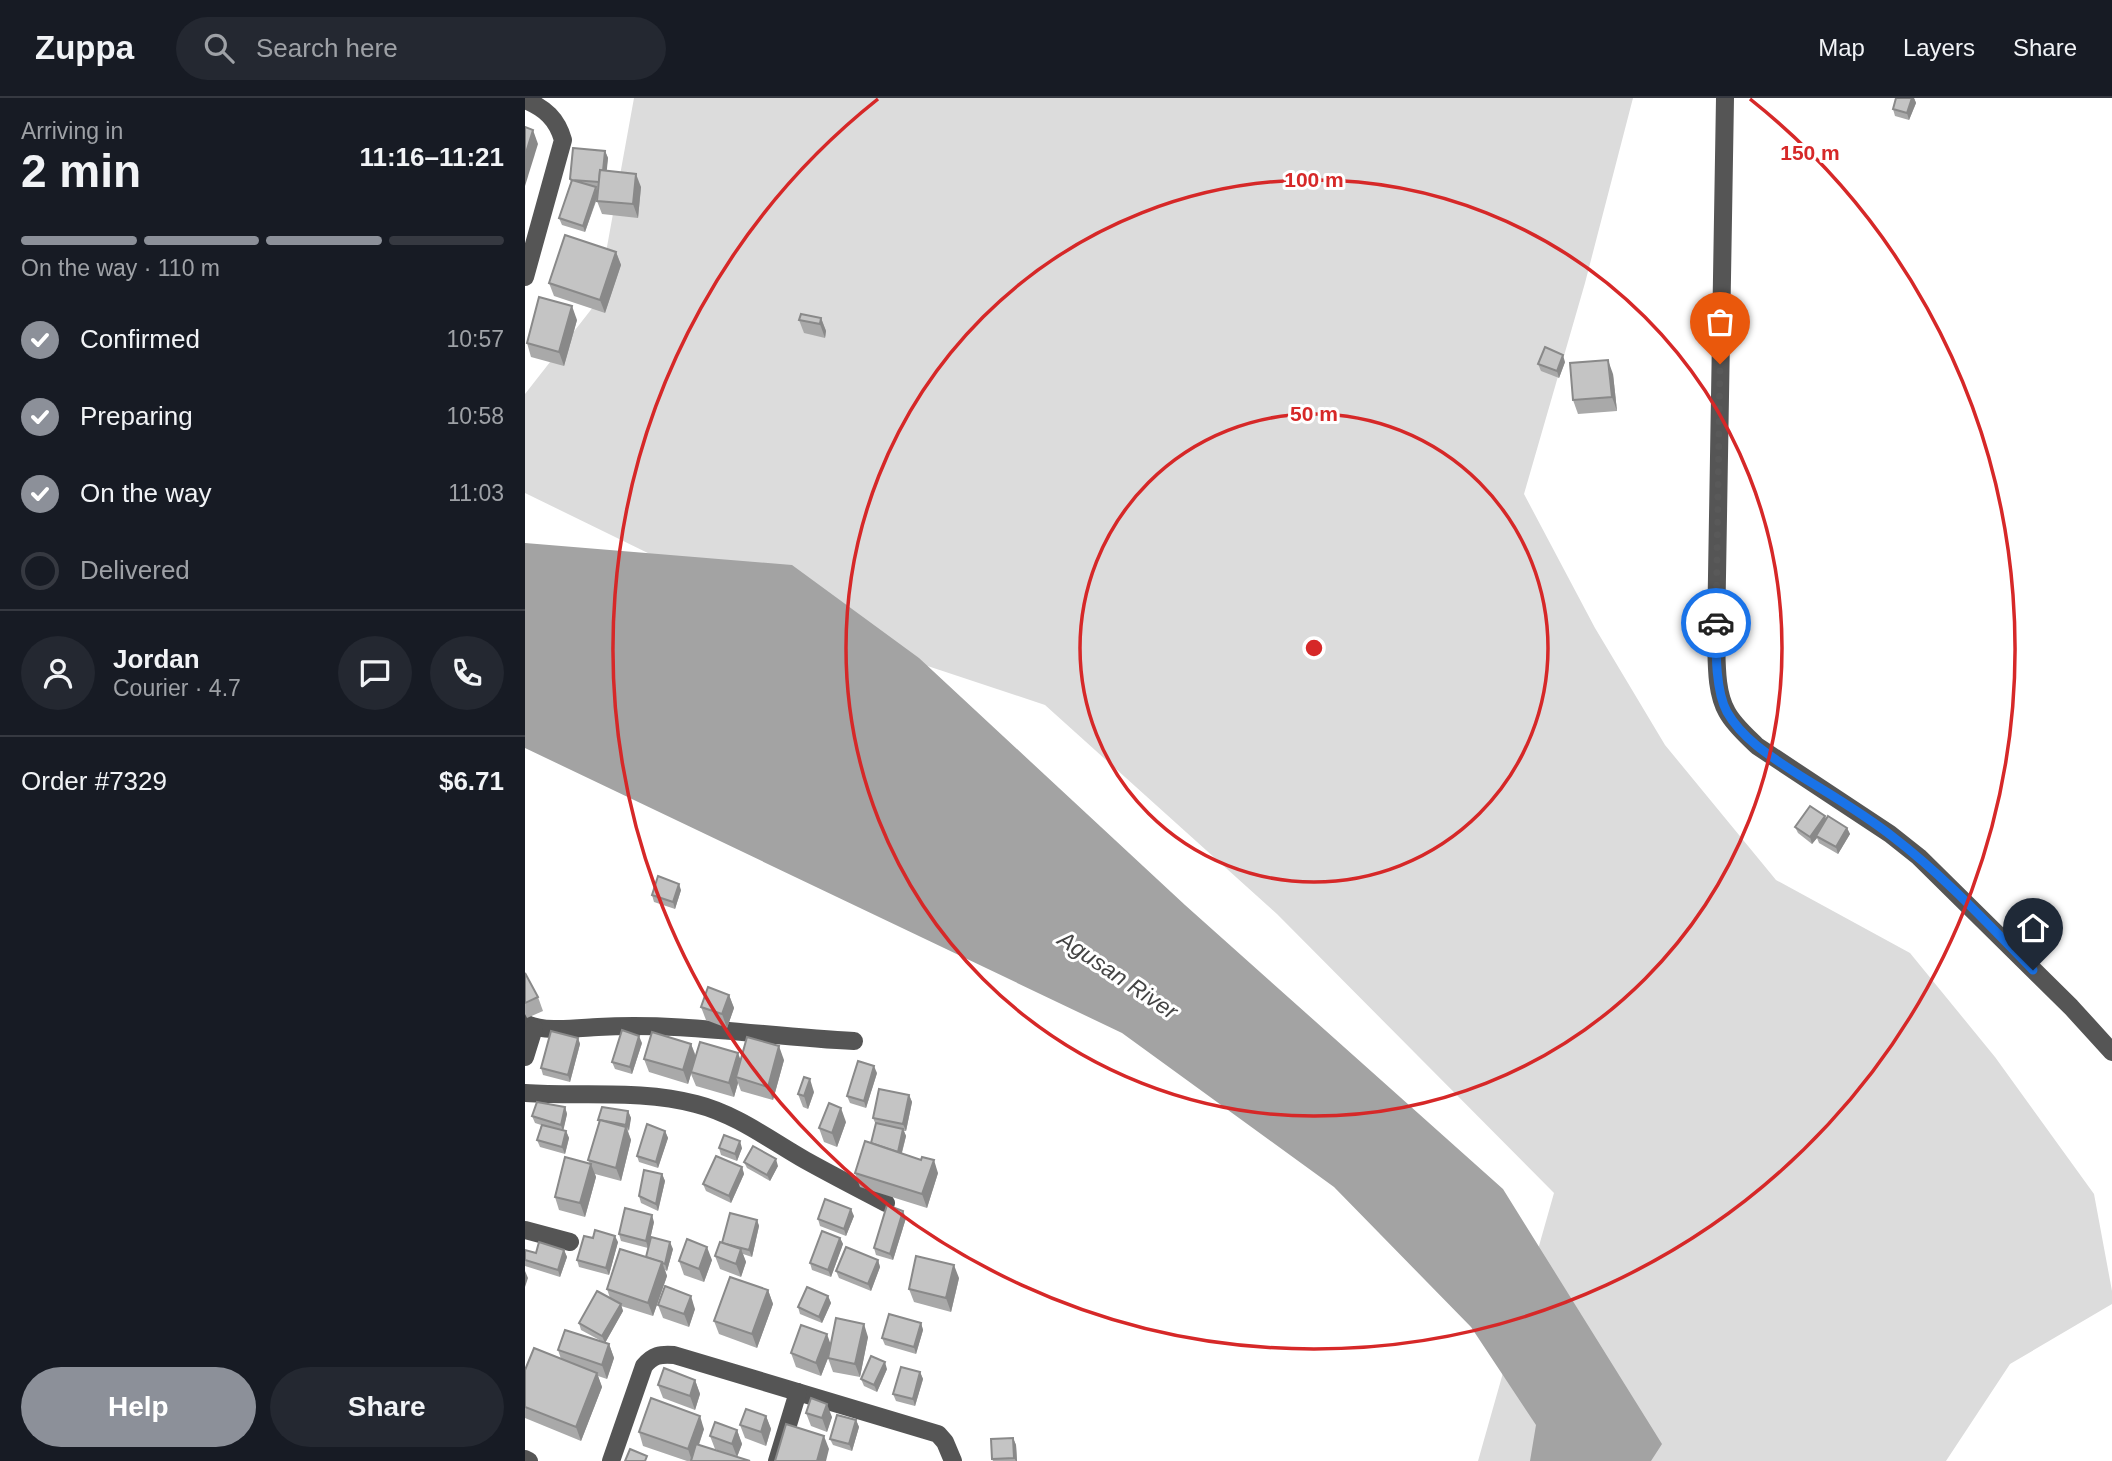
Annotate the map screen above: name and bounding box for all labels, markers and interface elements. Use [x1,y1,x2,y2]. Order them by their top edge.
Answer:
search box [176,17,666,80]
text: Zuppa [35,29,134,66]
icon: search [200,29,238,67]
text: Search here [256,33,398,63]
text: Map [1818,34,1865,61]
text: Layers [1903,34,1975,61]
text: Share [2013,34,2077,61]
text: Arriving in [21,118,123,144]
text: 150 m [1780,141,1840,164]
text: 11:16–11:21 [359,142,504,172]
text: 2 min [21,145,141,197]
text: 100 m [1284,168,1344,191]
text: On the way · 110 m [21,255,220,281]
pin [1690,292,1750,364]
icon: bag [1701,303,1739,341]
icon: check [21,321,59,359]
text: Confirmed [80,324,200,354]
text: 10:57 [446,326,504,352]
icon: check [21,398,59,436]
text: Preparing [80,401,193,431]
text: 50 m [1290,402,1338,425]
text: 10:58 [446,403,504,429]
icon: check [21,475,59,513]
text: On the way [80,478,212,508]
text: 11:03 [448,480,504,506]
text: Delivered [80,555,190,585]
courier [1681,588,1751,658]
icon: car [1697,604,1735,642]
button: person [21,636,95,710]
button: chat [338,636,412,710]
button: phone [430,636,504,710]
centre of rings [1302,636,1326,660]
text: Jordan [113,644,200,674]
text: Courier · 4.7 [113,675,241,701]
text: Order #7329 [21,766,167,796]
text: $6.71 [439,766,504,796]
pin [2003,898,2063,970]
icon: home [2014,909,2052,947]
water label: Agusan River [1052,924,1184,1025]
button: Help [21,1367,256,1447]
button: Share [270,1367,504,1447]

